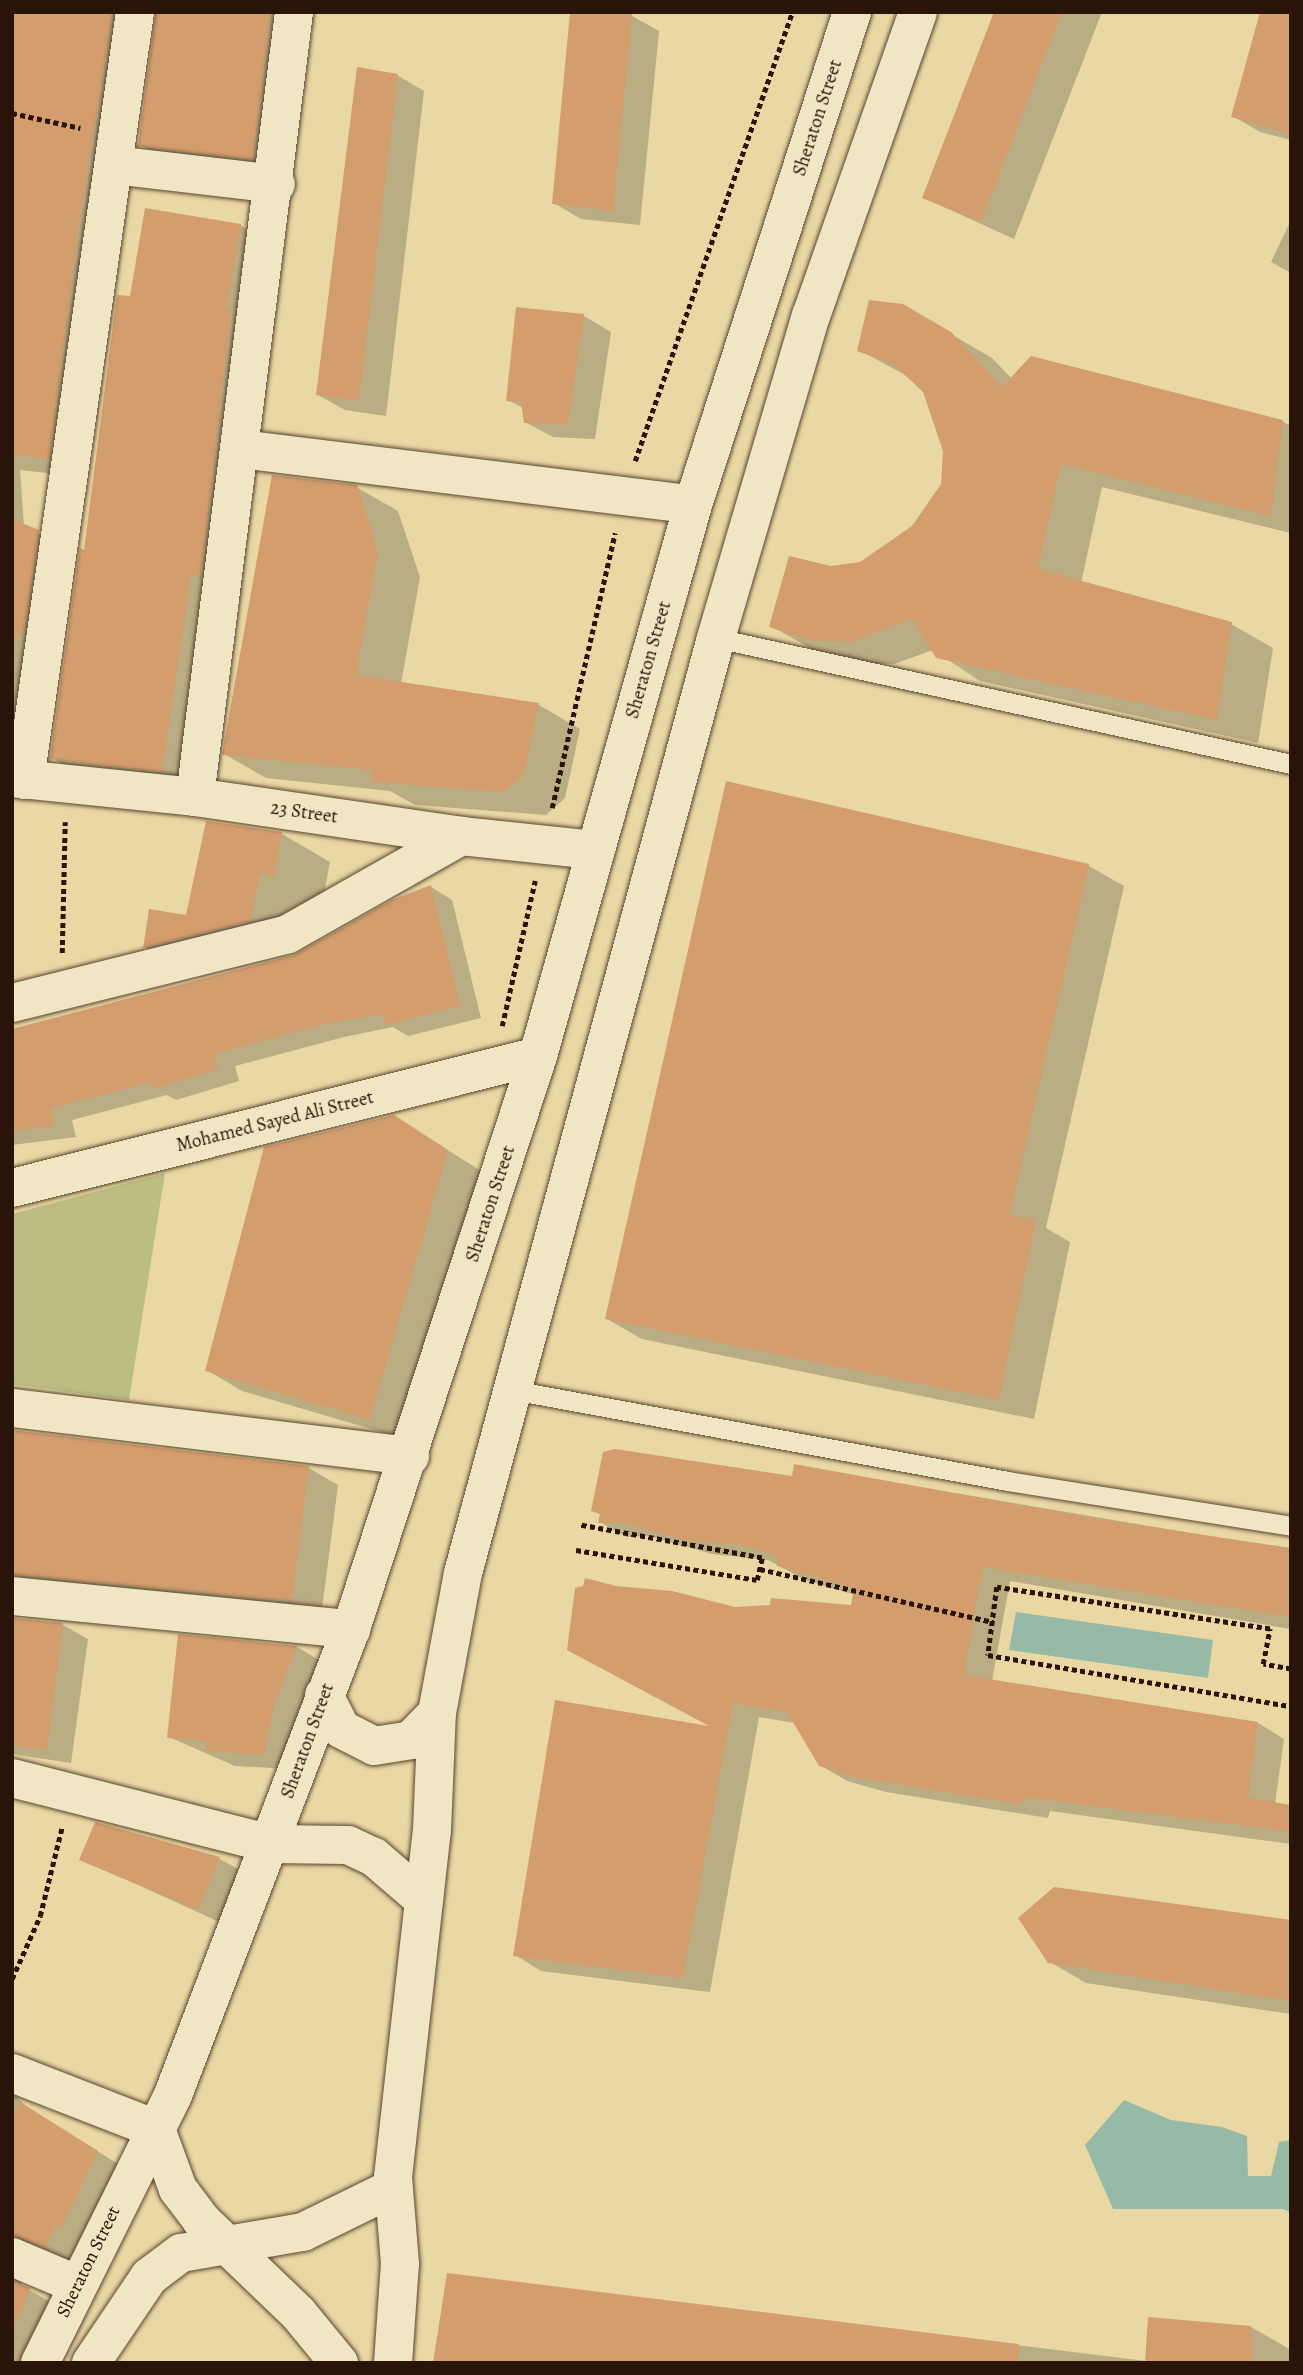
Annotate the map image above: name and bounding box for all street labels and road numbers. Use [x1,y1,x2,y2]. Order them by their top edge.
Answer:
street label: Sheraton Street [788,57,848,179]
street label: Sheraton Street [621,599,677,721]
street label: 23 Street [269,797,339,829]
street label: Mohamed Sayed Ali Street [174,1086,376,1158]
street label: Sheraton Street [461,1143,521,1265]
street label: Sheraton Street [277,1680,339,1802]
street label: Sheraton Street [52,2203,126,2321]

